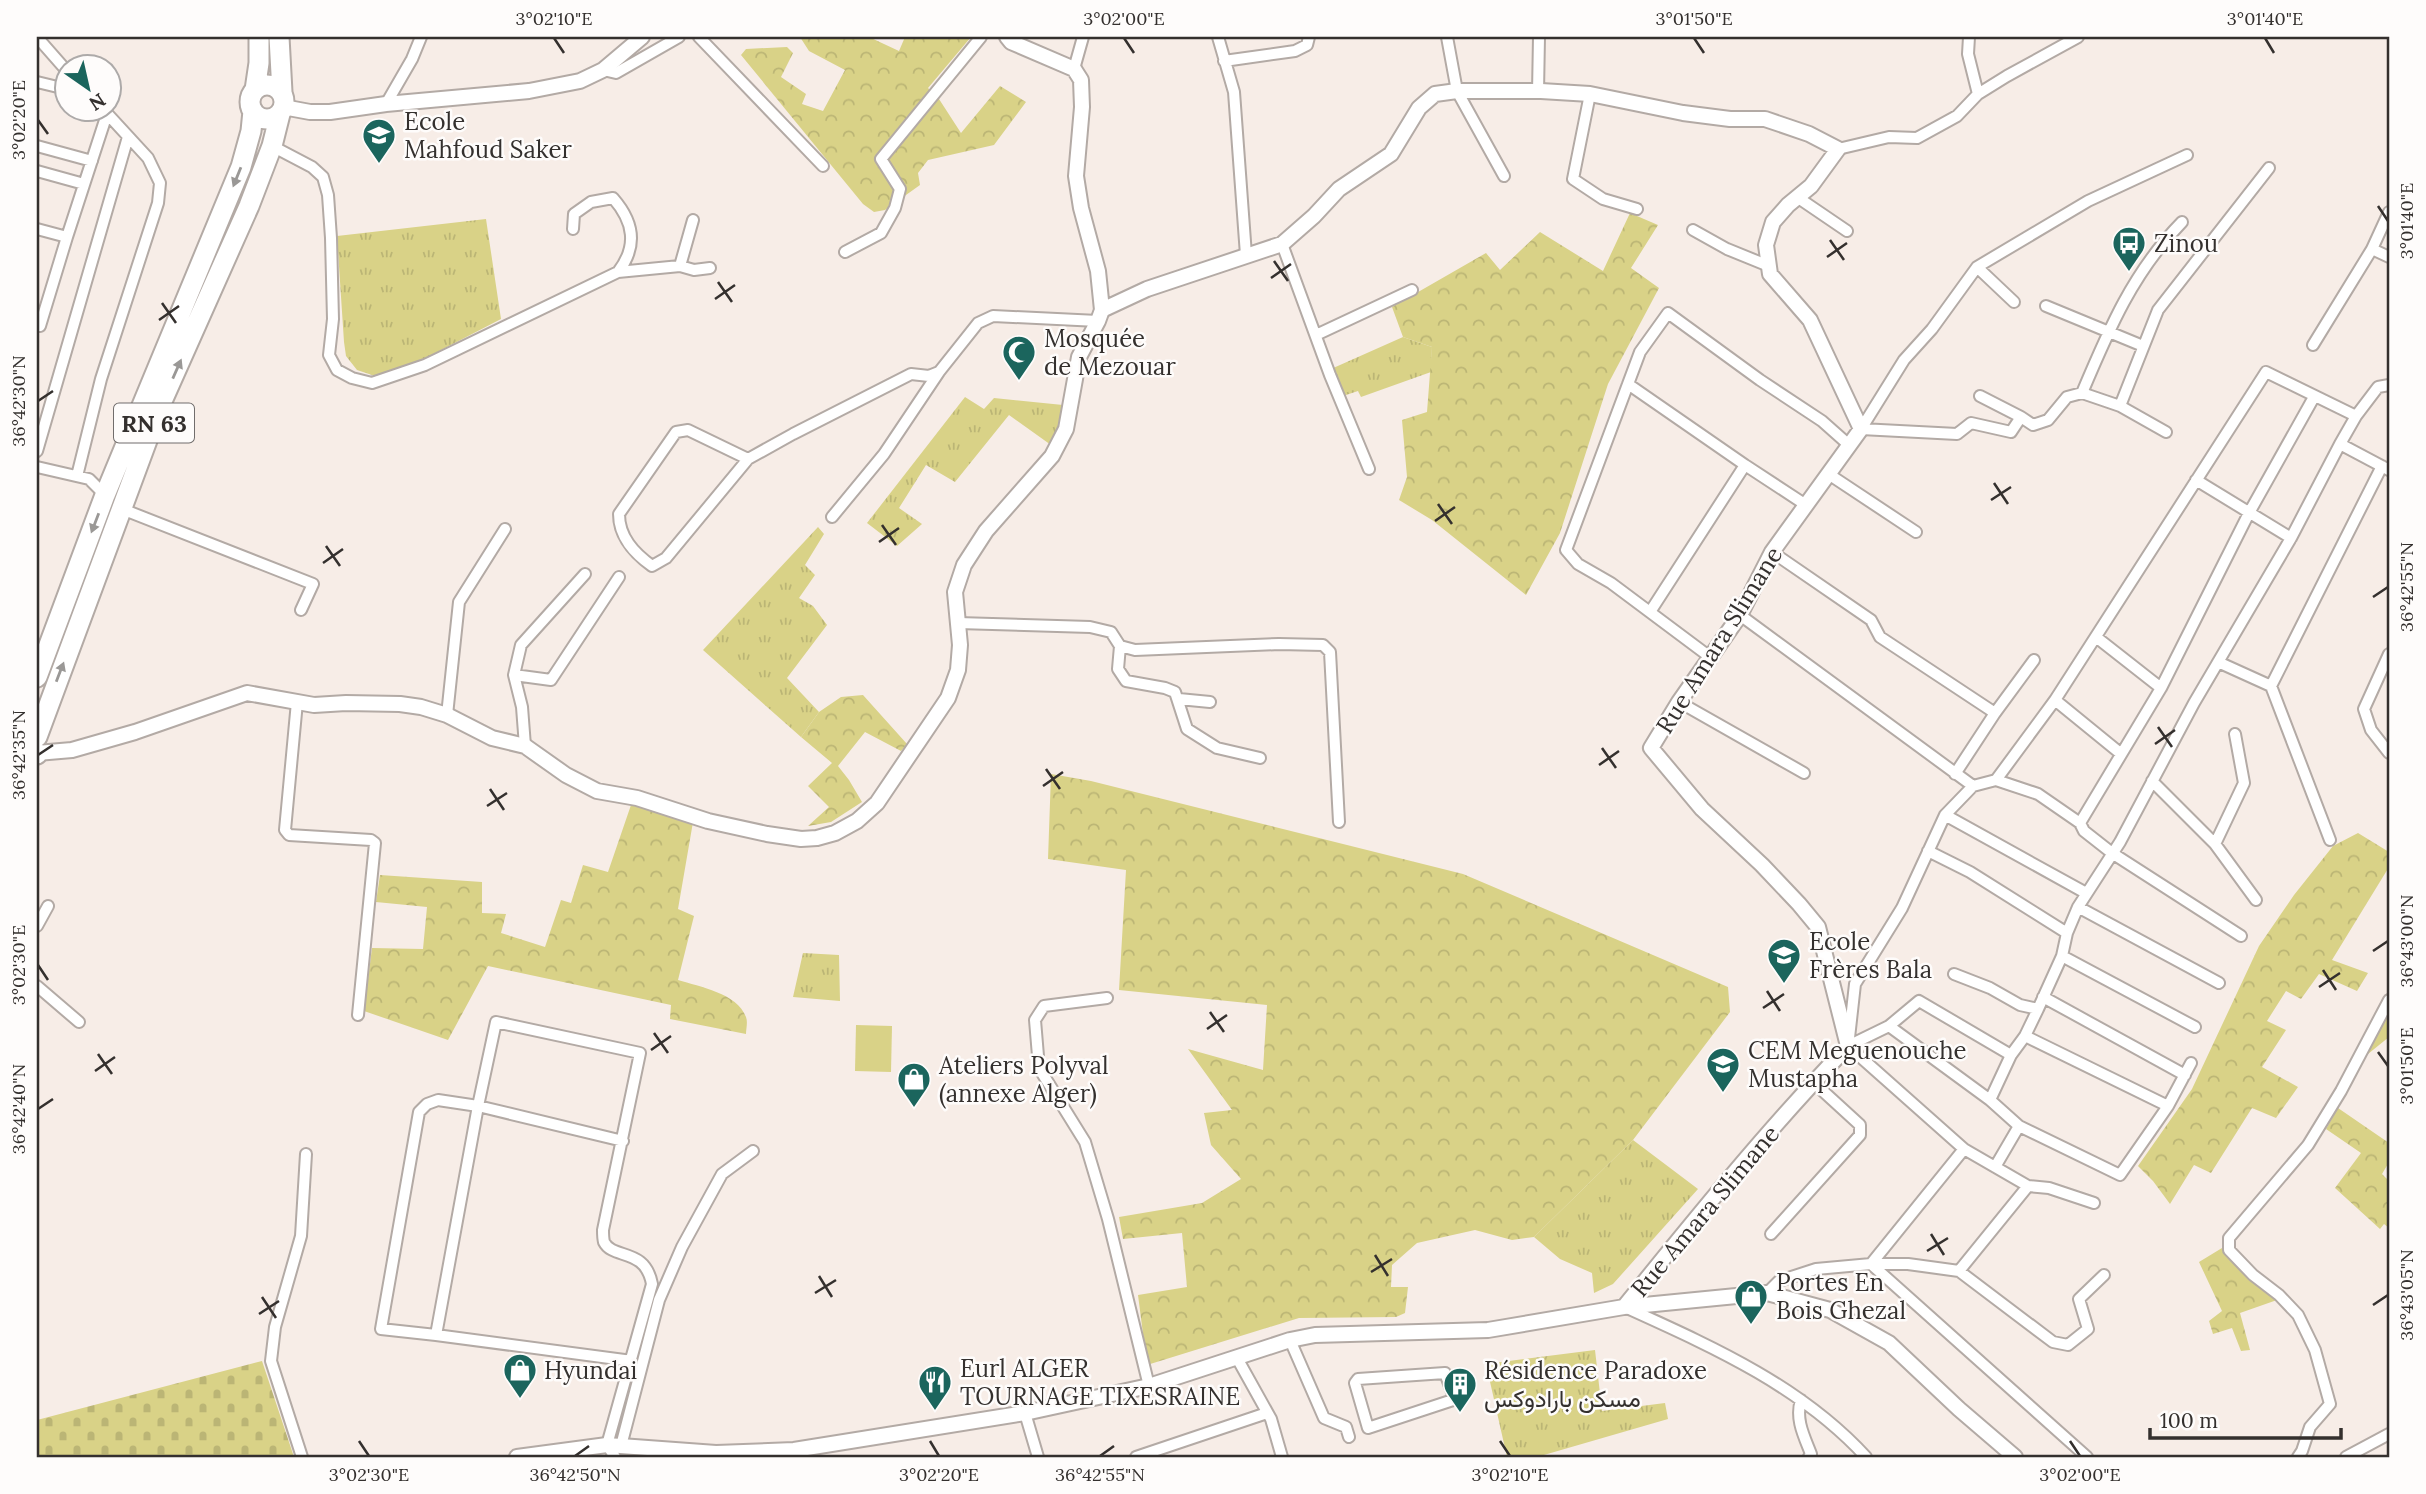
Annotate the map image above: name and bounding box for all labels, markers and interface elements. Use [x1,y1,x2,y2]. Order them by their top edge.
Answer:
text: 3°02'10"E [516,7,592,30]
text: 3°02'00"E [1083,7,1165,30]
text: 3°01'50"E [1655,7,1733,30]
text: 3°01'40"E [2227,7,2303,30]
north arrow [52,52,122,122]
text: 3°02'20"E [7,80,30,160]
text: N [84,88,110,116]
place label: Ecole Mahfoud Saker [404,106,573,165]
school or university icon: Ecole Mahfoud Saker [360,116,398,165]
one-way arrow [232,166,243,187]
text: 3°01'40"E [2395,183,2418,259]
bus stop icon: Zinou [2110,224,2148,273]
place label: Zinou [2154,228,2218,259]
place label: Mosquée de Mezouar [1044,323,1176,382]
mosque icon: Mosquée de Mezouar [1000,333,1038,382]
text: 36°42'30"N [7,355,30,447]
one-way arrow [171,359,183,379]
road number: RN 63 [114,404,194,442]
one-way arrow [89,513,100,534]
street label: Rue Amara Slimane [1649,541,1789,739]
text: 36°42'55"N [2395,542,2418,632]
one-way arrow [54,662,65,683]
text: 36°42'35"N [7,710,30,800]
text: 36°43'00"N [2395,895,2418,987]
text: 3°02'30"E [7,925,30,1005]
place label: Ecole Frères Bala [1809,926,1932,985]
school or university icon: Ecole Frères Bala [1765,936,1803,985]
text: 3°01'50"E [2395,1027,2418,1105]
place label: CEM Meguenouche Mustapha [1748,1035,1967,1094]
school or university icon: CEM Meguenouche Mustapha [1704,1045,1742,1094]
place label: Ateliers Polyval (annexe Alger) [938,1050,1108,1109]
shop icon: Ateliers Polyval (annexe Alger) [895,1060,933,1109]
text: 36°42'40"N [7,1064,30,1154]
street label: Rue Amara Slimane [1624,1119,1786,1303]
text: 36°43'05"N [2395,1249,2418,1341]
place label: Portes En Bois Ghezal [1776,1267,1906,1326]
shop icon: Portes En Bois Ghezal [1732,1277,1770,1326]
shop icon: Hyundai [501,1351,539,1400]
place label: Eurl ALGER TOURNAGE TIXESRAINE [960,1353,1240,1412]
place label: Hyundai [544,1355,637,1386]
place label: Résidence Paradoxe مسكن بارادوكس [1484,1355,1707,1414]
restaurant icon: Eurl ALGER TOURNAGE TIXESRAINE [916,1363,954,1412]
building icon: Résidence Paradoxe مسكن بارادوكس [1441,1365,1479,1414]
scale bar [2150,1396,2340,1440]
text: 100 m [2160,1407,2218,1434]
text: 3°02'30"E [329,1463,409,1486]
text: 36°42'50"N [529,1463,621,1486]
text: 3°02'20"E [899,1463,979,1486]
text: 36°42'55"N [1055,1463,1145,1486]
text: 3°02'10"E [1472,1463,1548,1486]
text: 3°02'00"E [2039,1463,2121,1486]

